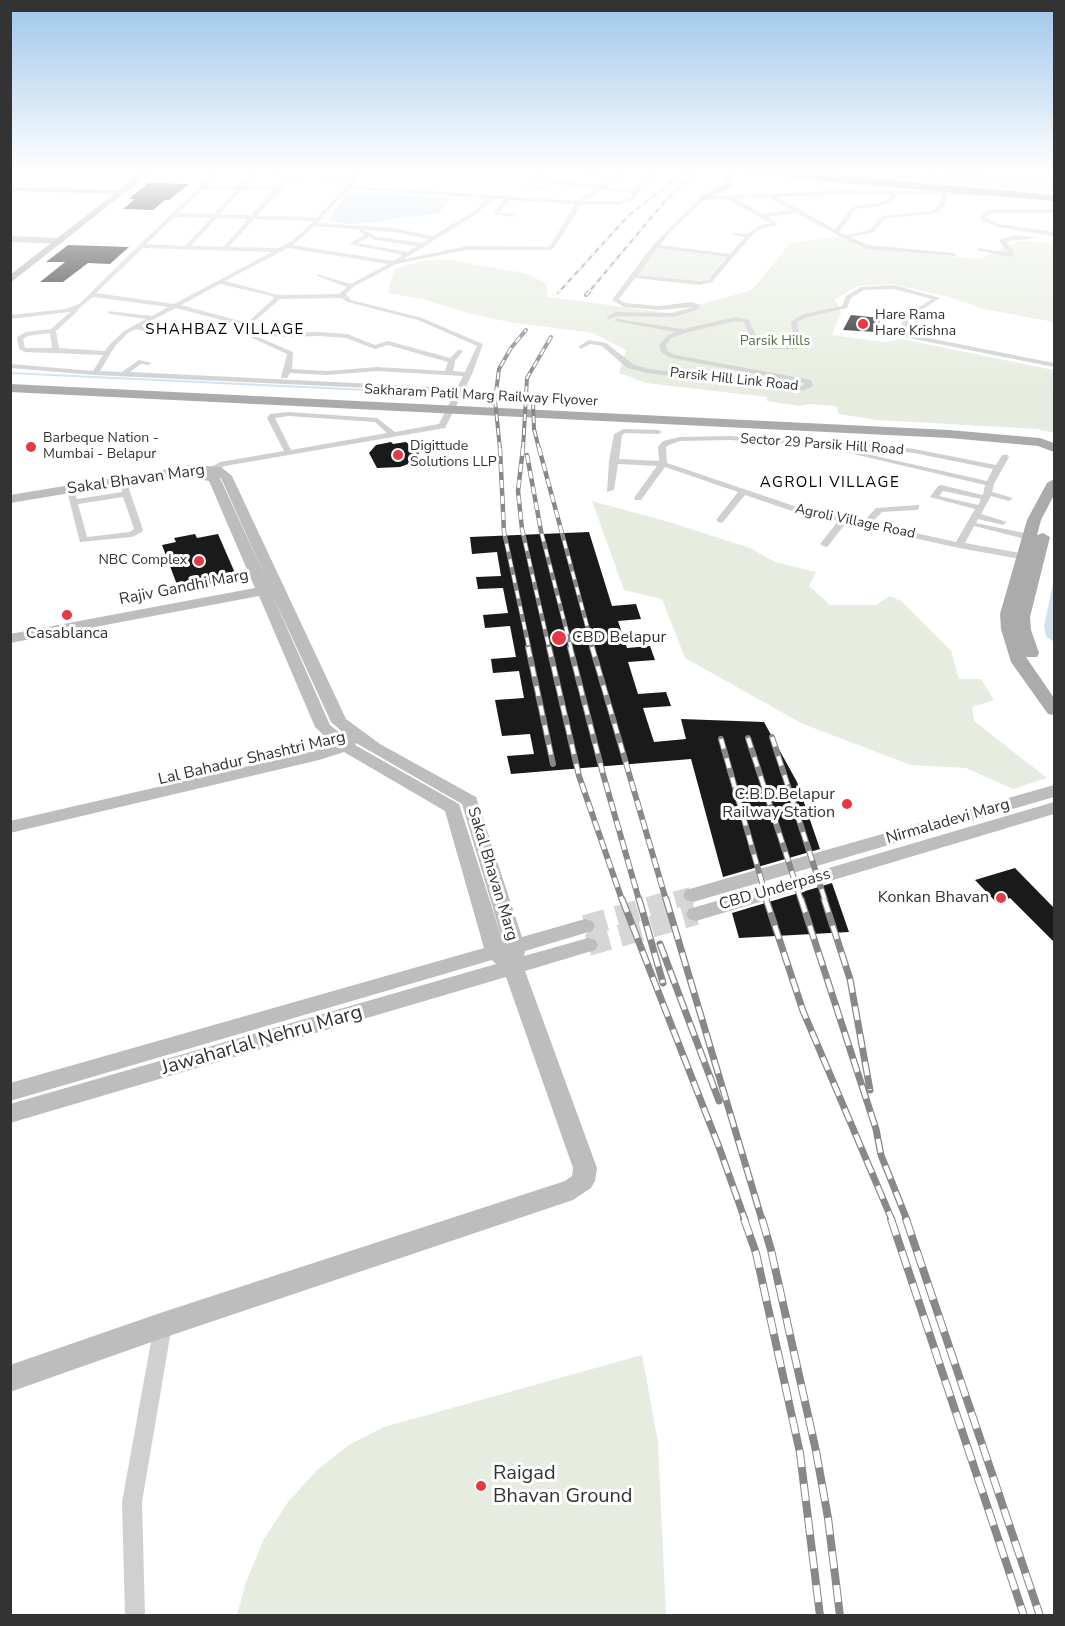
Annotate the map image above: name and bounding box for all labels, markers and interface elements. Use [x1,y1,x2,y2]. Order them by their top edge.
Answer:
place label: Hare Rama Hare Krishna [875,308,956,340]
marker: Hare Rama Hare Krishna [856,317,870,331]
district label: SHAHBAZ VILLAGE [145,321,305,339]
park label: Parsik Hills [740,334,810,350]
street label: Parsik Hill Link Road [669,365,799,395]
street label: Sakharam Patil Marg Railway Flyover [364,381,598,411]
place label: Barbeque Nation - Mumbai - Belapur [43,431,159,464]
street label: Sector 29 Parsik Hill Road [740,431,904,459]
place label: Digittude Solutions LLP [410,439,497,472]
marker: Barbeque Nation - Mumbai - Belapur [24,440,38,454]
marker: Digittude Solutions LLP [391,448,405,462]
street label: Sakal Bhavan Marg [66,461,206,499]
district label: AGROLI VILLAGE [760,474,900,492]
street label: Agroli Village Road [793,501,917,543]
place label: NBC Complex [98,553,187,569]
marker: NBC Complex [192,554,206,568]
street label: Rajiv Gandhi Marg [118,566,250,610]
marker: Casablanca [60,608,74,622]
place label: Casablanca [26,624,108,644]
place label: CBD Belapur [572,628,666,648]
marker: CBD Belapur [550,629,568,647]
street label: Lal Bahadur Shashtri Marg [157,728,347,790]
place label: C.B.D.Belapur Railway Station [722,785,835,823]
street label: Nirmaladevi Marg [884,795,1012,849]
marker: C.B.D.Belapur Railway Station [840,797,854,811]
street label: Sakal Bhavan Marg [463,805,521,943]
street label: CBD Underpass [717,865,833,915]
place label: Konkan Bhavan [878,888,989,908]
marker: Konkan Bhavan [994,891,1008,905]
street label: Jawaharlal Nehru Marg [159,1001,365,1081]
place label: Raigad Bhavan Ground [493,1462,632,1509]
marker: Raigad Bhavan Ground [474,1479,488,1493]

